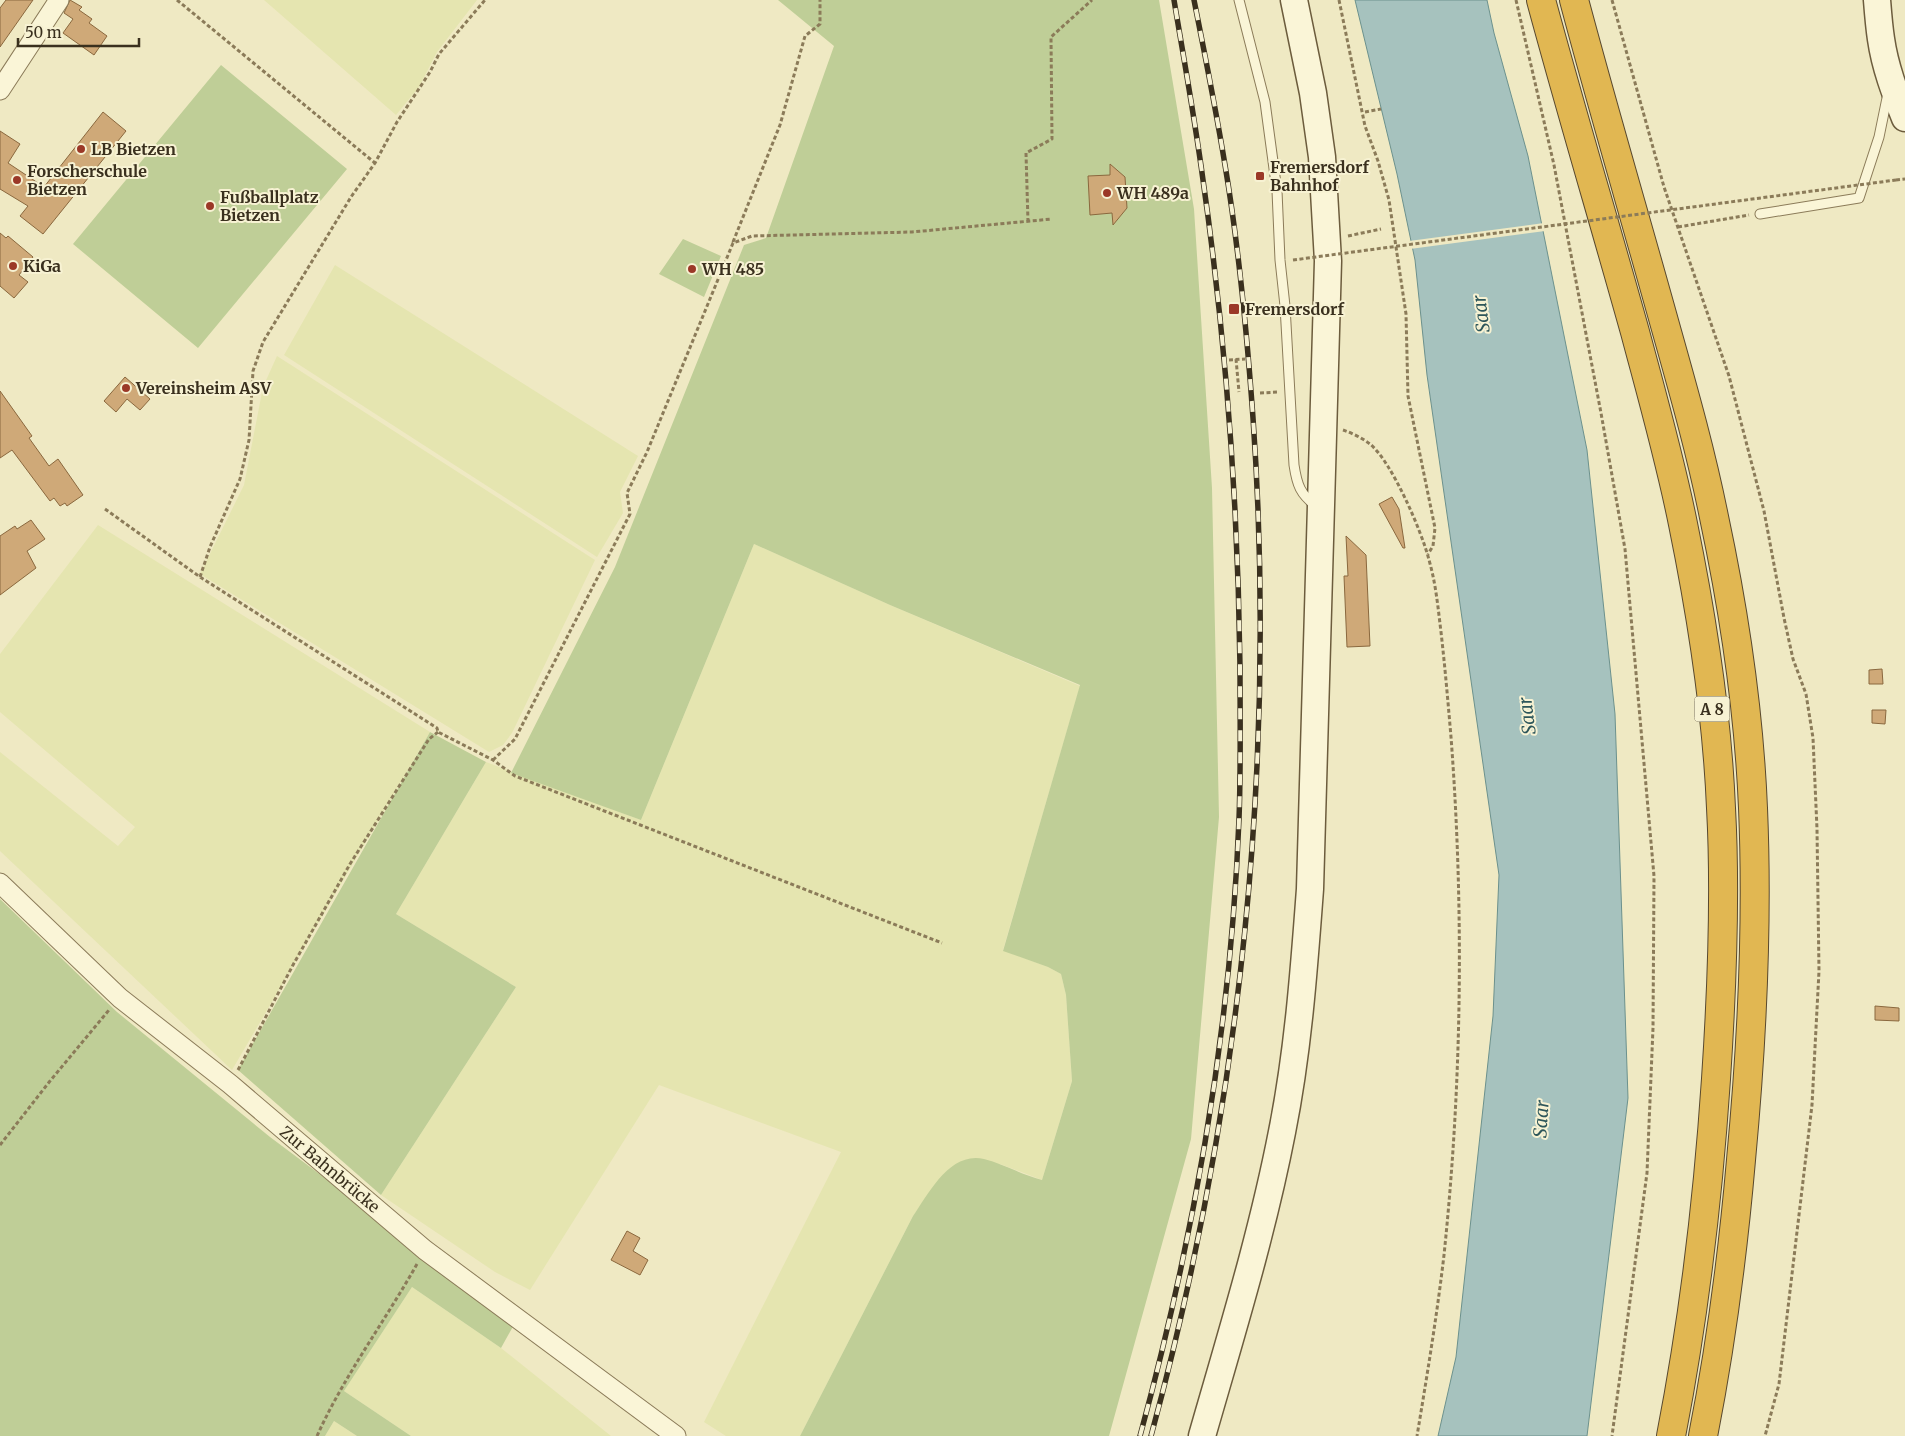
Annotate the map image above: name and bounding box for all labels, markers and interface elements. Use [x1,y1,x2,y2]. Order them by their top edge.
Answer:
scale bar [18,15,139,47]
text: 50 m [25,23,62,42]
place label: LB Bietzen [91,139,176,159]
marker: LB Bietzen [75,143,87,155]
place label: Fremersdorf Bahnhof [1270,157,1369,195]
place label: Forscherschule Bietzen [27,161,147,199]
marker: Fremersdorf Bahnhof [1254,170,1266,182]
marker: Forscherschule Bietzen [11,174,23,186]
place label: WH 489a [1116,183,1189,203]
place label: Fußballplatz Bietzen [220,187,319,225]
marker: WH 489a [1101,187,1113,199]
marker: Fußballplatz Bietzen [204,200,216,212]
place label: KiGa [23,256,61,276]
place label: WH 485 [701,259,764,279]
marker: KiGa [7,260,19,272]
marker: WH 485 [686,263,698,275]
water label: Saar [1467,293,1495,334]
place label: Fremersdorf [1245,299,1344,319]
marker: Fremersdorf [1227,302,1241,316]
place label: Vereinsheim ASV [135,378,272,398]
marker: Vereinsheim ASV [120,382,132,394]
water label: Saar [1513,695,1541,736]
road number: A 8 [1694,696,1730,722]
water label: Saar [1528,1099,1554,1139]
street label: Zur Bahnbrücke [276,1121,384,1217]

